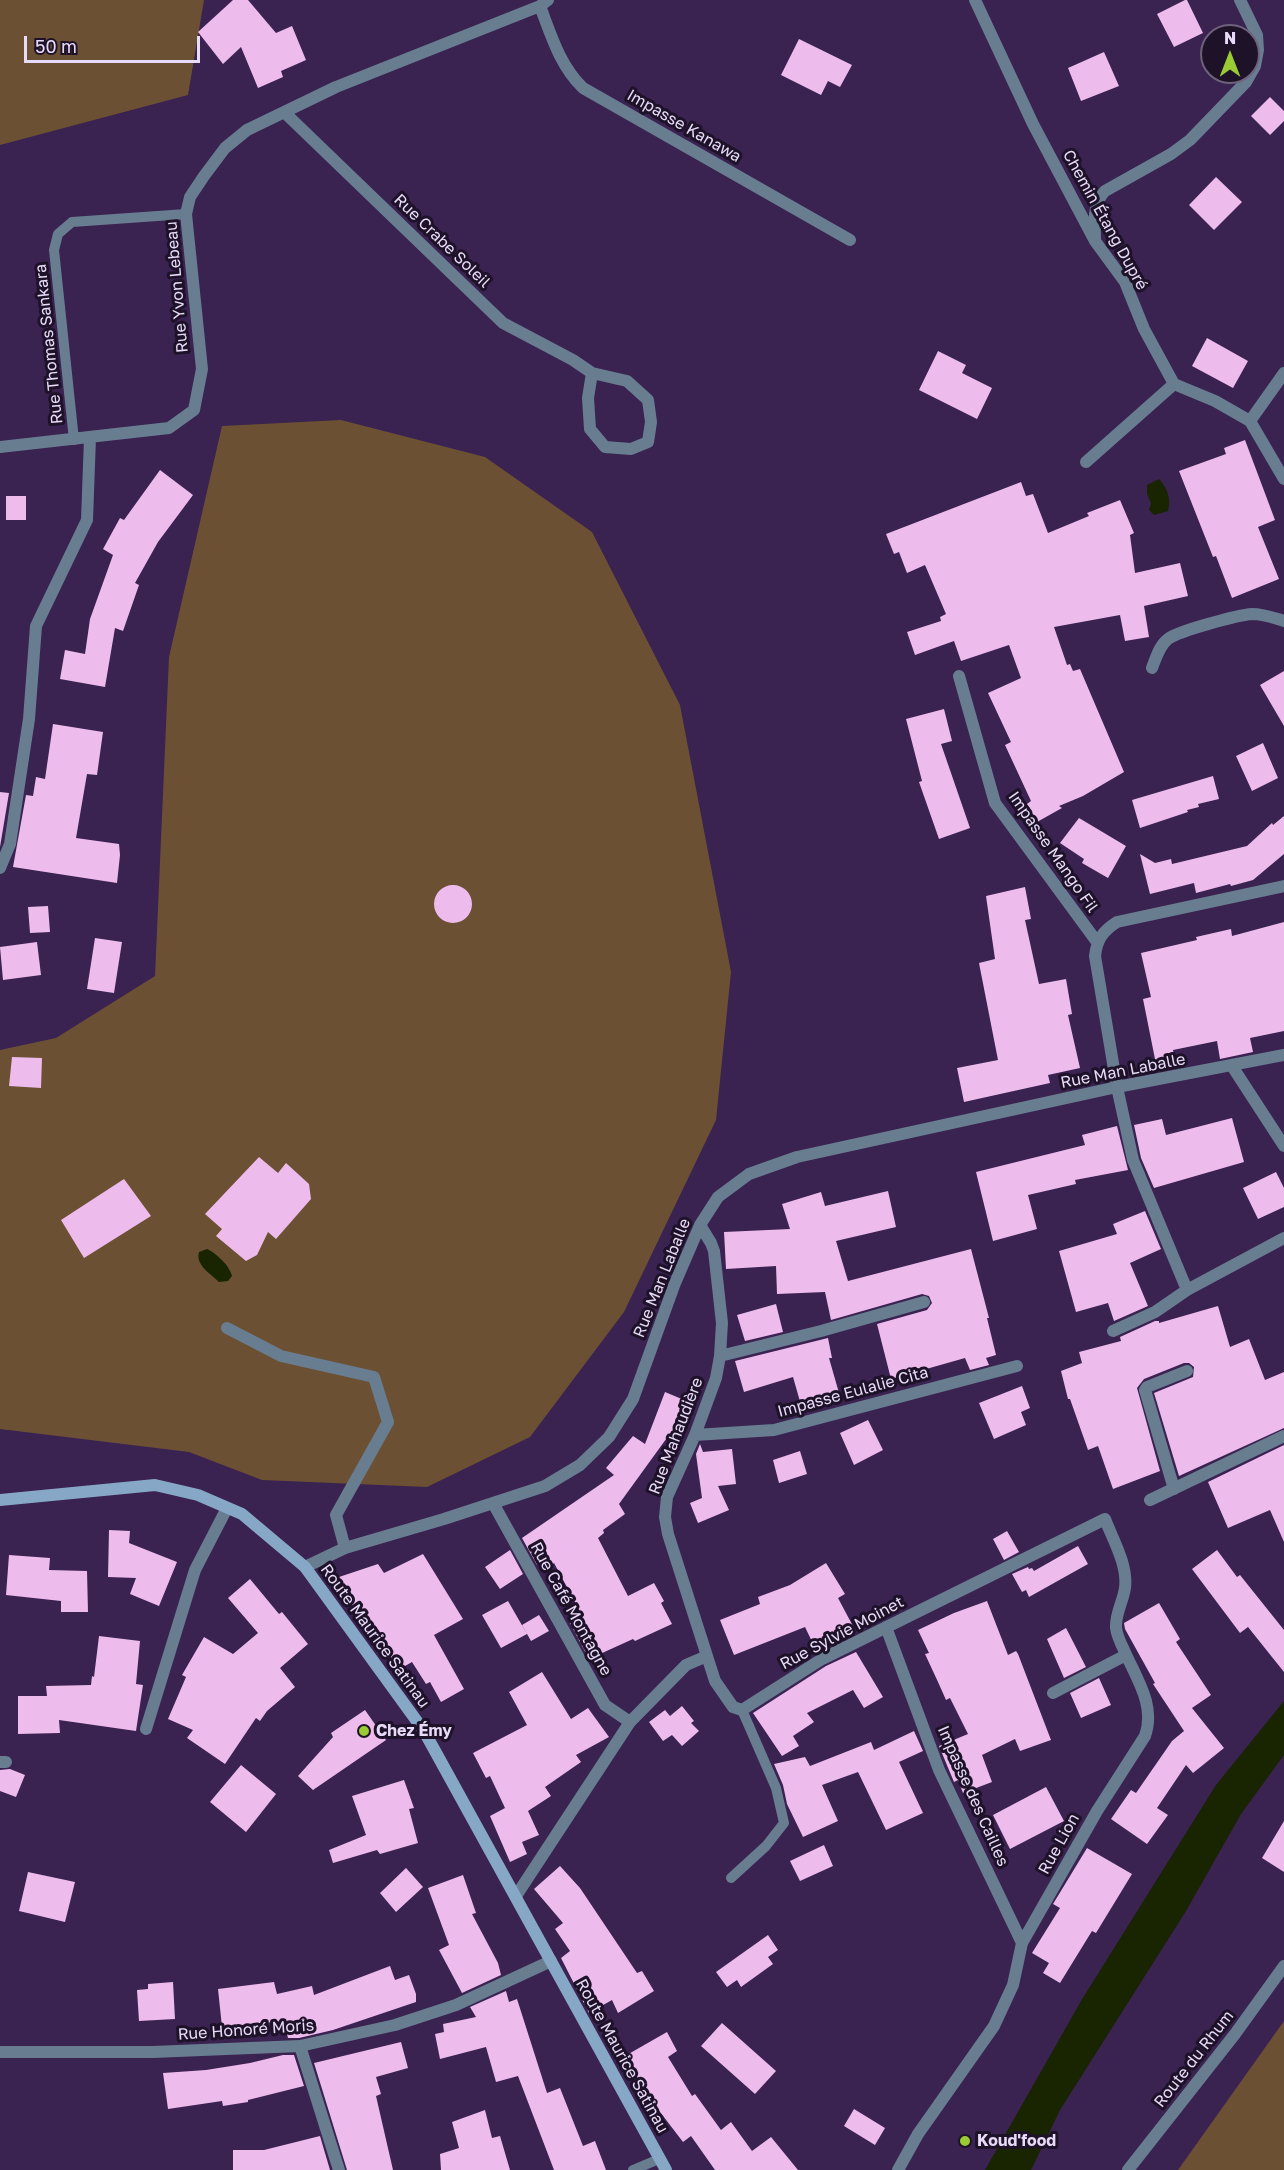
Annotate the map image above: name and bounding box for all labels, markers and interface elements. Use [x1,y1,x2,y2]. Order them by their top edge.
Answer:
scale bar [27,24,202,62]
north arrow [1200,24,1260,84]
text: N [1224,28,1236,48]
text: 50 m [35,35,77,57]
street label: Impasse Kanawa [624,86,744,166]
street label: Chemin Étang Dupré [1058,147,1152,293]
street label: Rue Crabe Soleil [390,190,494,292]
street label: Rue Yvon Lebeau [162,221,192,353]
street label: Rue Thomas Sankara [31,263,67,425]
street label: Impasse Mango Fil [1004,788,1102,916]
street label: Rue Man Laballe [1059,1049,1187,1093]
street label: Rue Man Laballe [629,1216,695,1340]
street label: Impasse Eulalie Cita [776,1363,930,1421]
street label: Rue Mahaudière [645,1375,707,1497]
street label: Rue Café Montagne [526,1539,616,1679]
street label: Route Maurice Satinau [316,1560,434,1712]
street label: Rue Sylvie Moinet [777,1592,907,1674]
place label: Chez Émy [376,1721,452,1741]
street label: Impasse des Cailles [933,1723,1013,1869]
marker: Chez Émy [357,1724,371,1738]
street label: Rue Lion [1035,1810,1083,1878]
street label: Route Maurice Satinau [572,1976,672,2136]
street label: Route du Rhum [1150,2007,1238,2111]
street label: Rue Honoré Moris [177,2016,315,2044]
place label: Koud'food [977,2131,1056,2151]
marker: Koud'food [958,2134,972,2148]

